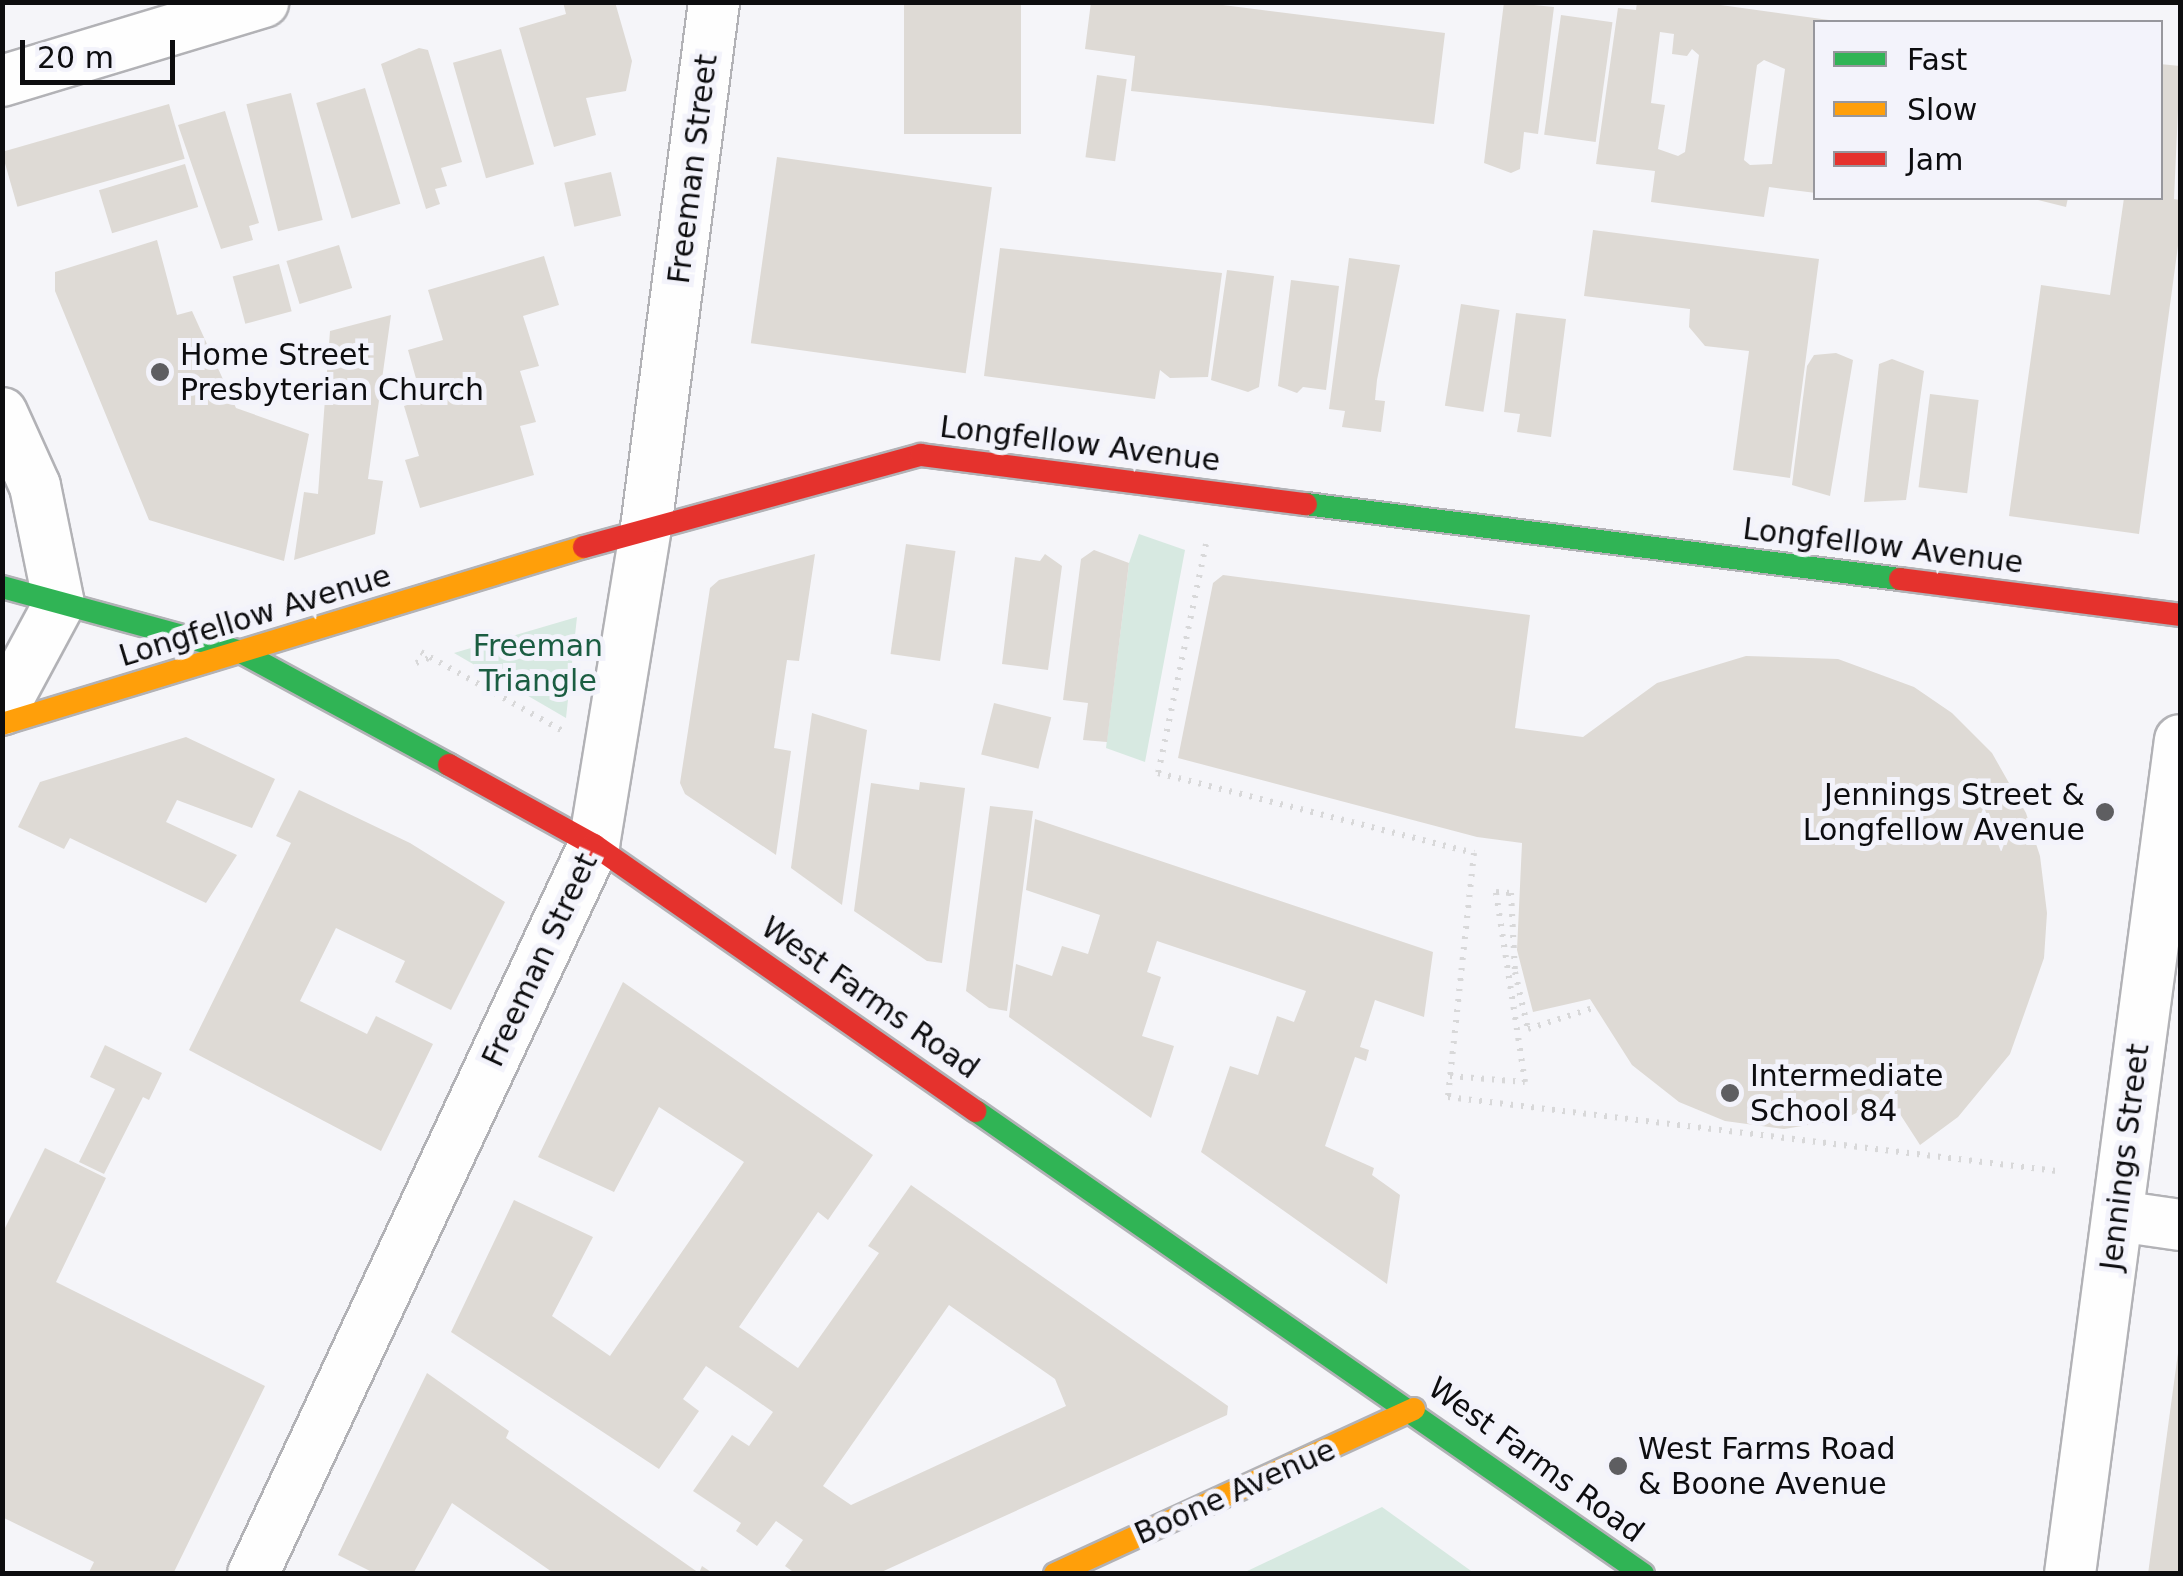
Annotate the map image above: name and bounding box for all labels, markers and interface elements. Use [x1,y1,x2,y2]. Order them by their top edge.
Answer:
scale bar [25,20,180,82]
legend [1813,20,2163,200]
text: 20 m [37,40,114,75]
text: Fast [1907,42,1967,77]
street label: Freeman Street [661,52,725,286]
text: Slow [1907,92,1977,127]
text: Jam [1907,142,1963,177]
place label: Home Street Presbyterian Church [180,337,484,408]
marker: Home Street Presbyterian Church [149,361,171,383]
street label: Longfellow Avenue [938,409,1222,479]
street label: Longfellow Avenue [1741,511,2025,581]
street label: Longfellow Avenue [115,558,395,674]
park label: Freeman Triangle [473,628,603,698]
place label: Jennings Street & Longfellow Avenue [1803,777,2085,848]
marker: Jennings Street & Longfellow Avenue [2094,801,2116,823]
street label: Freeman Street [475,848,605,1072]
street label: West Farms Road [754,909,986,1087]
street label: Jennings Street [2093,1042,2157,1272]
place label: Intermediate School 84 [1750,1058,1944,1128]
marker: Intermediate School 84 [1719,1082,1741,1104]
street label: West Farms Road [1421,1370,1651,1550]
place label: West Farms Road & Boone Avenue [1638,1431,1896,1502]
street label: Boone Avenue [1129,1432,1341,1552]
marker: West Farms Road & Boone Avenue [1607,1455,1629,1477]

